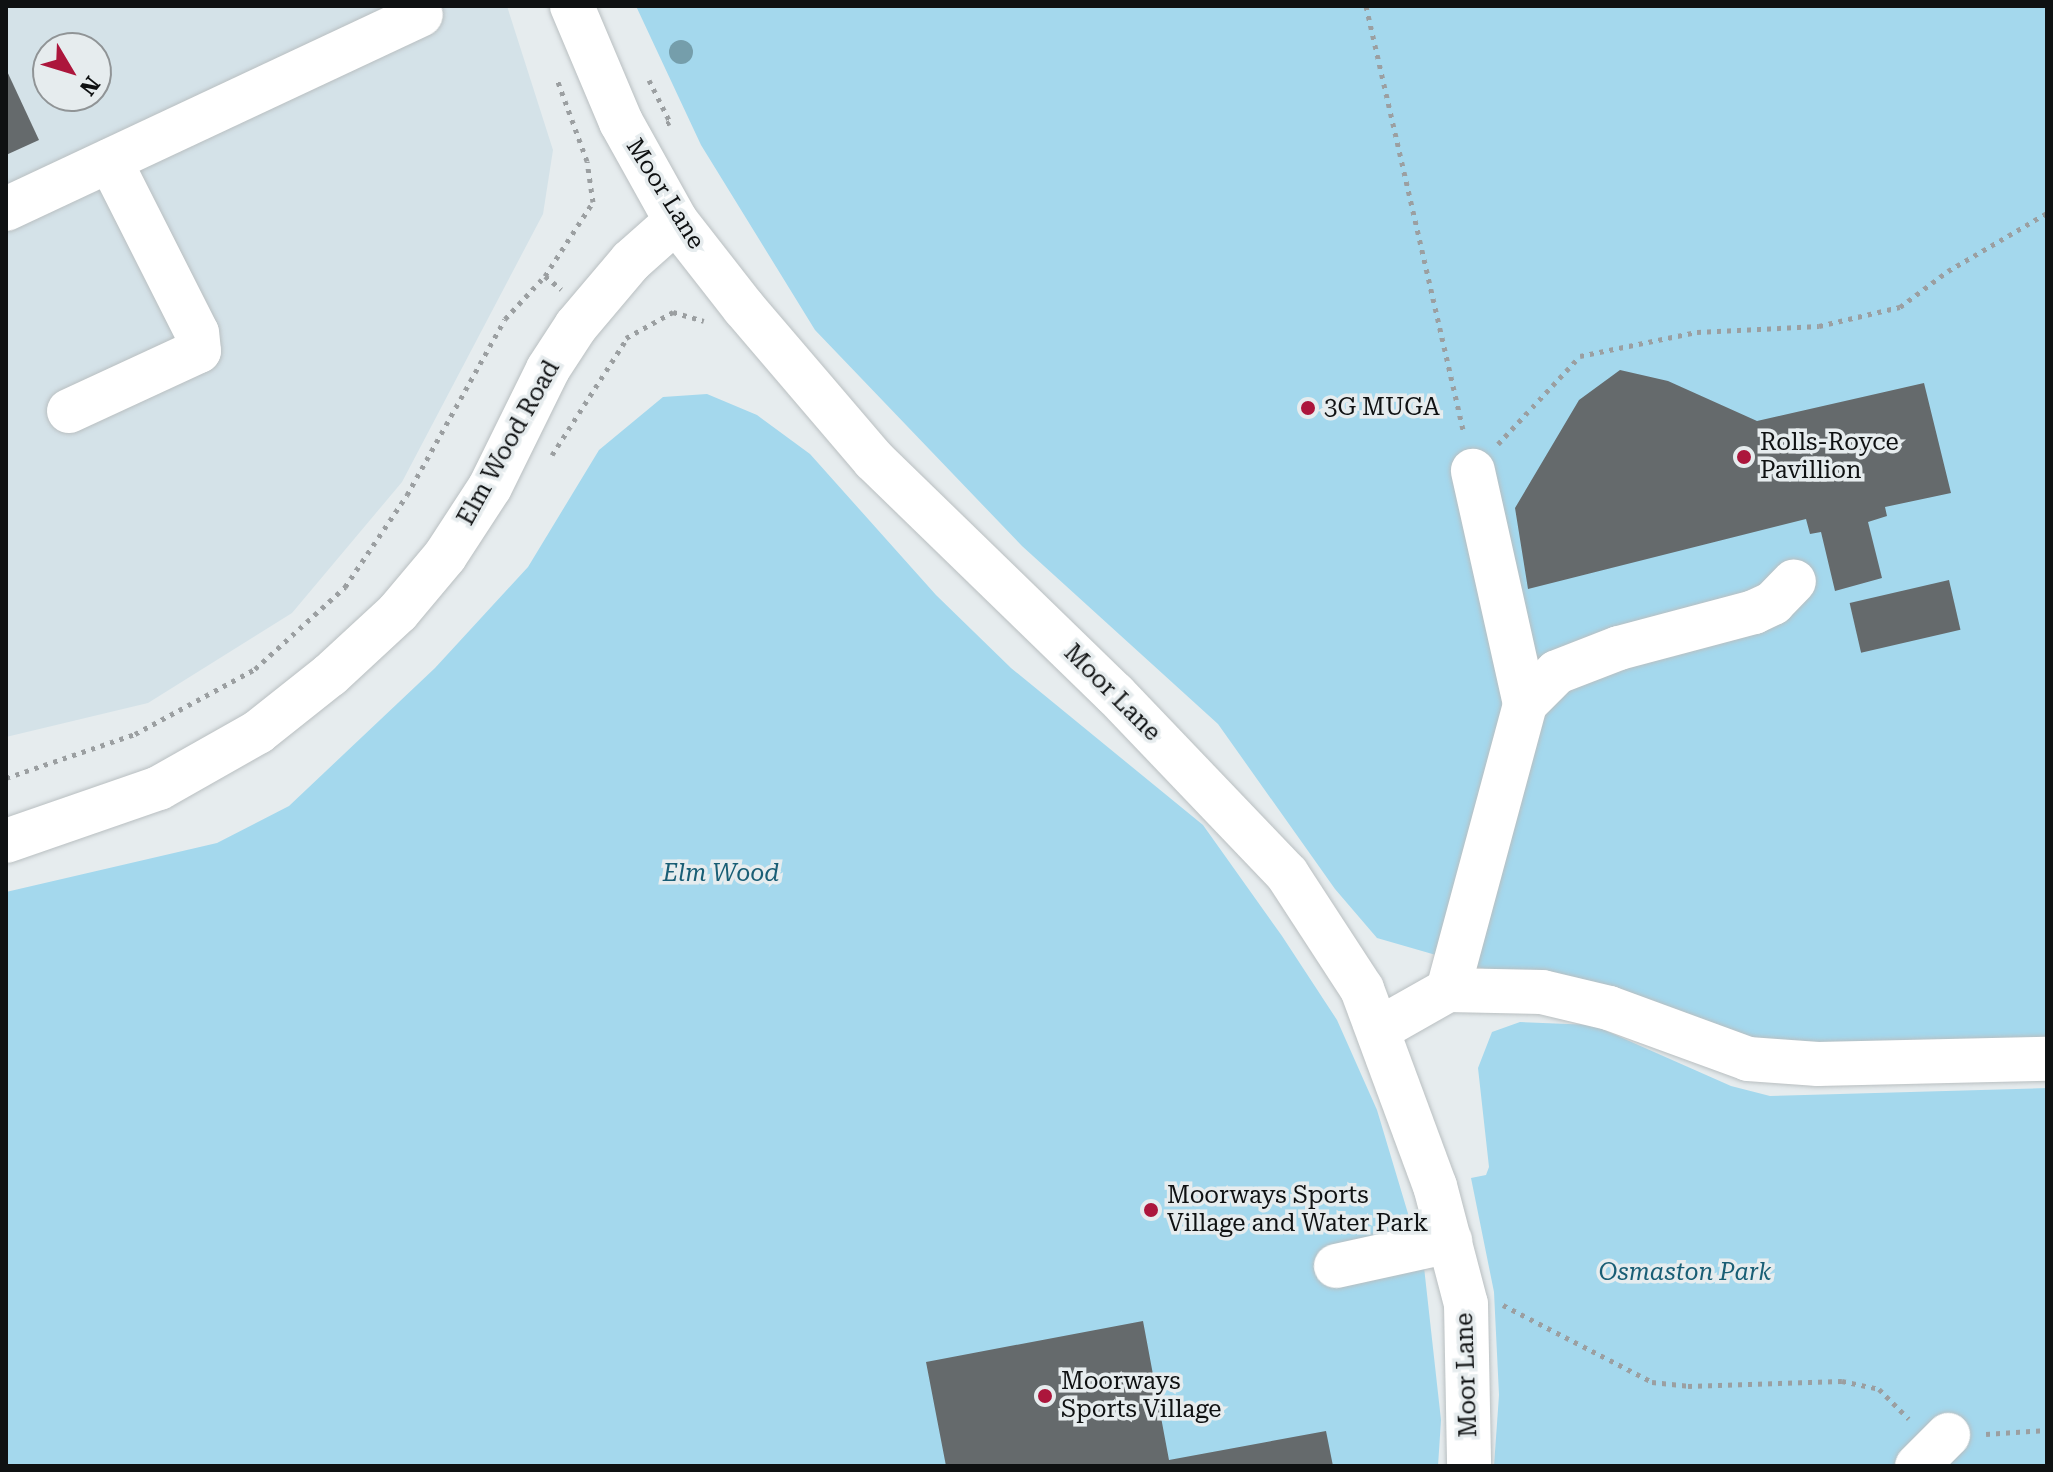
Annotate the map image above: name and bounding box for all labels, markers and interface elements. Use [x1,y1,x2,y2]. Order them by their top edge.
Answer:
north arrow [32,32,112,112]
text: N [75,71,105,100]
street label: Moor Lane [620,133,710,255]
street label: Elm Wood Road [452,356,566,530]
place label: 3G MUGA [1324,394,1440,422]
marker: 3G MUGA [1299,399,1317,417]
place label: Rolls-Royce Pavillion [1760,429,1899,485]
marker: Rolls-Royce Pavillion [1735,448,1753,466]
street label: Moor Lane [1058,639,1166,747]
park label: Elm Wood [663,860,779,888]
place label: Moorways Sports Village and Water Park [1167,1182,1428,1238]
marker: Moorways Sports Village and Water Park [1142,1201,1160,1219]
park label: Osmaston Park [1599,1259,1771,1287]
street label: Moor Lane [1450,1312,1484,1438]
place label: Moorways Sports Village [1061,1368,1222,1424]
marker: Moorways Sports Village [1036,1387,1054,1405]

